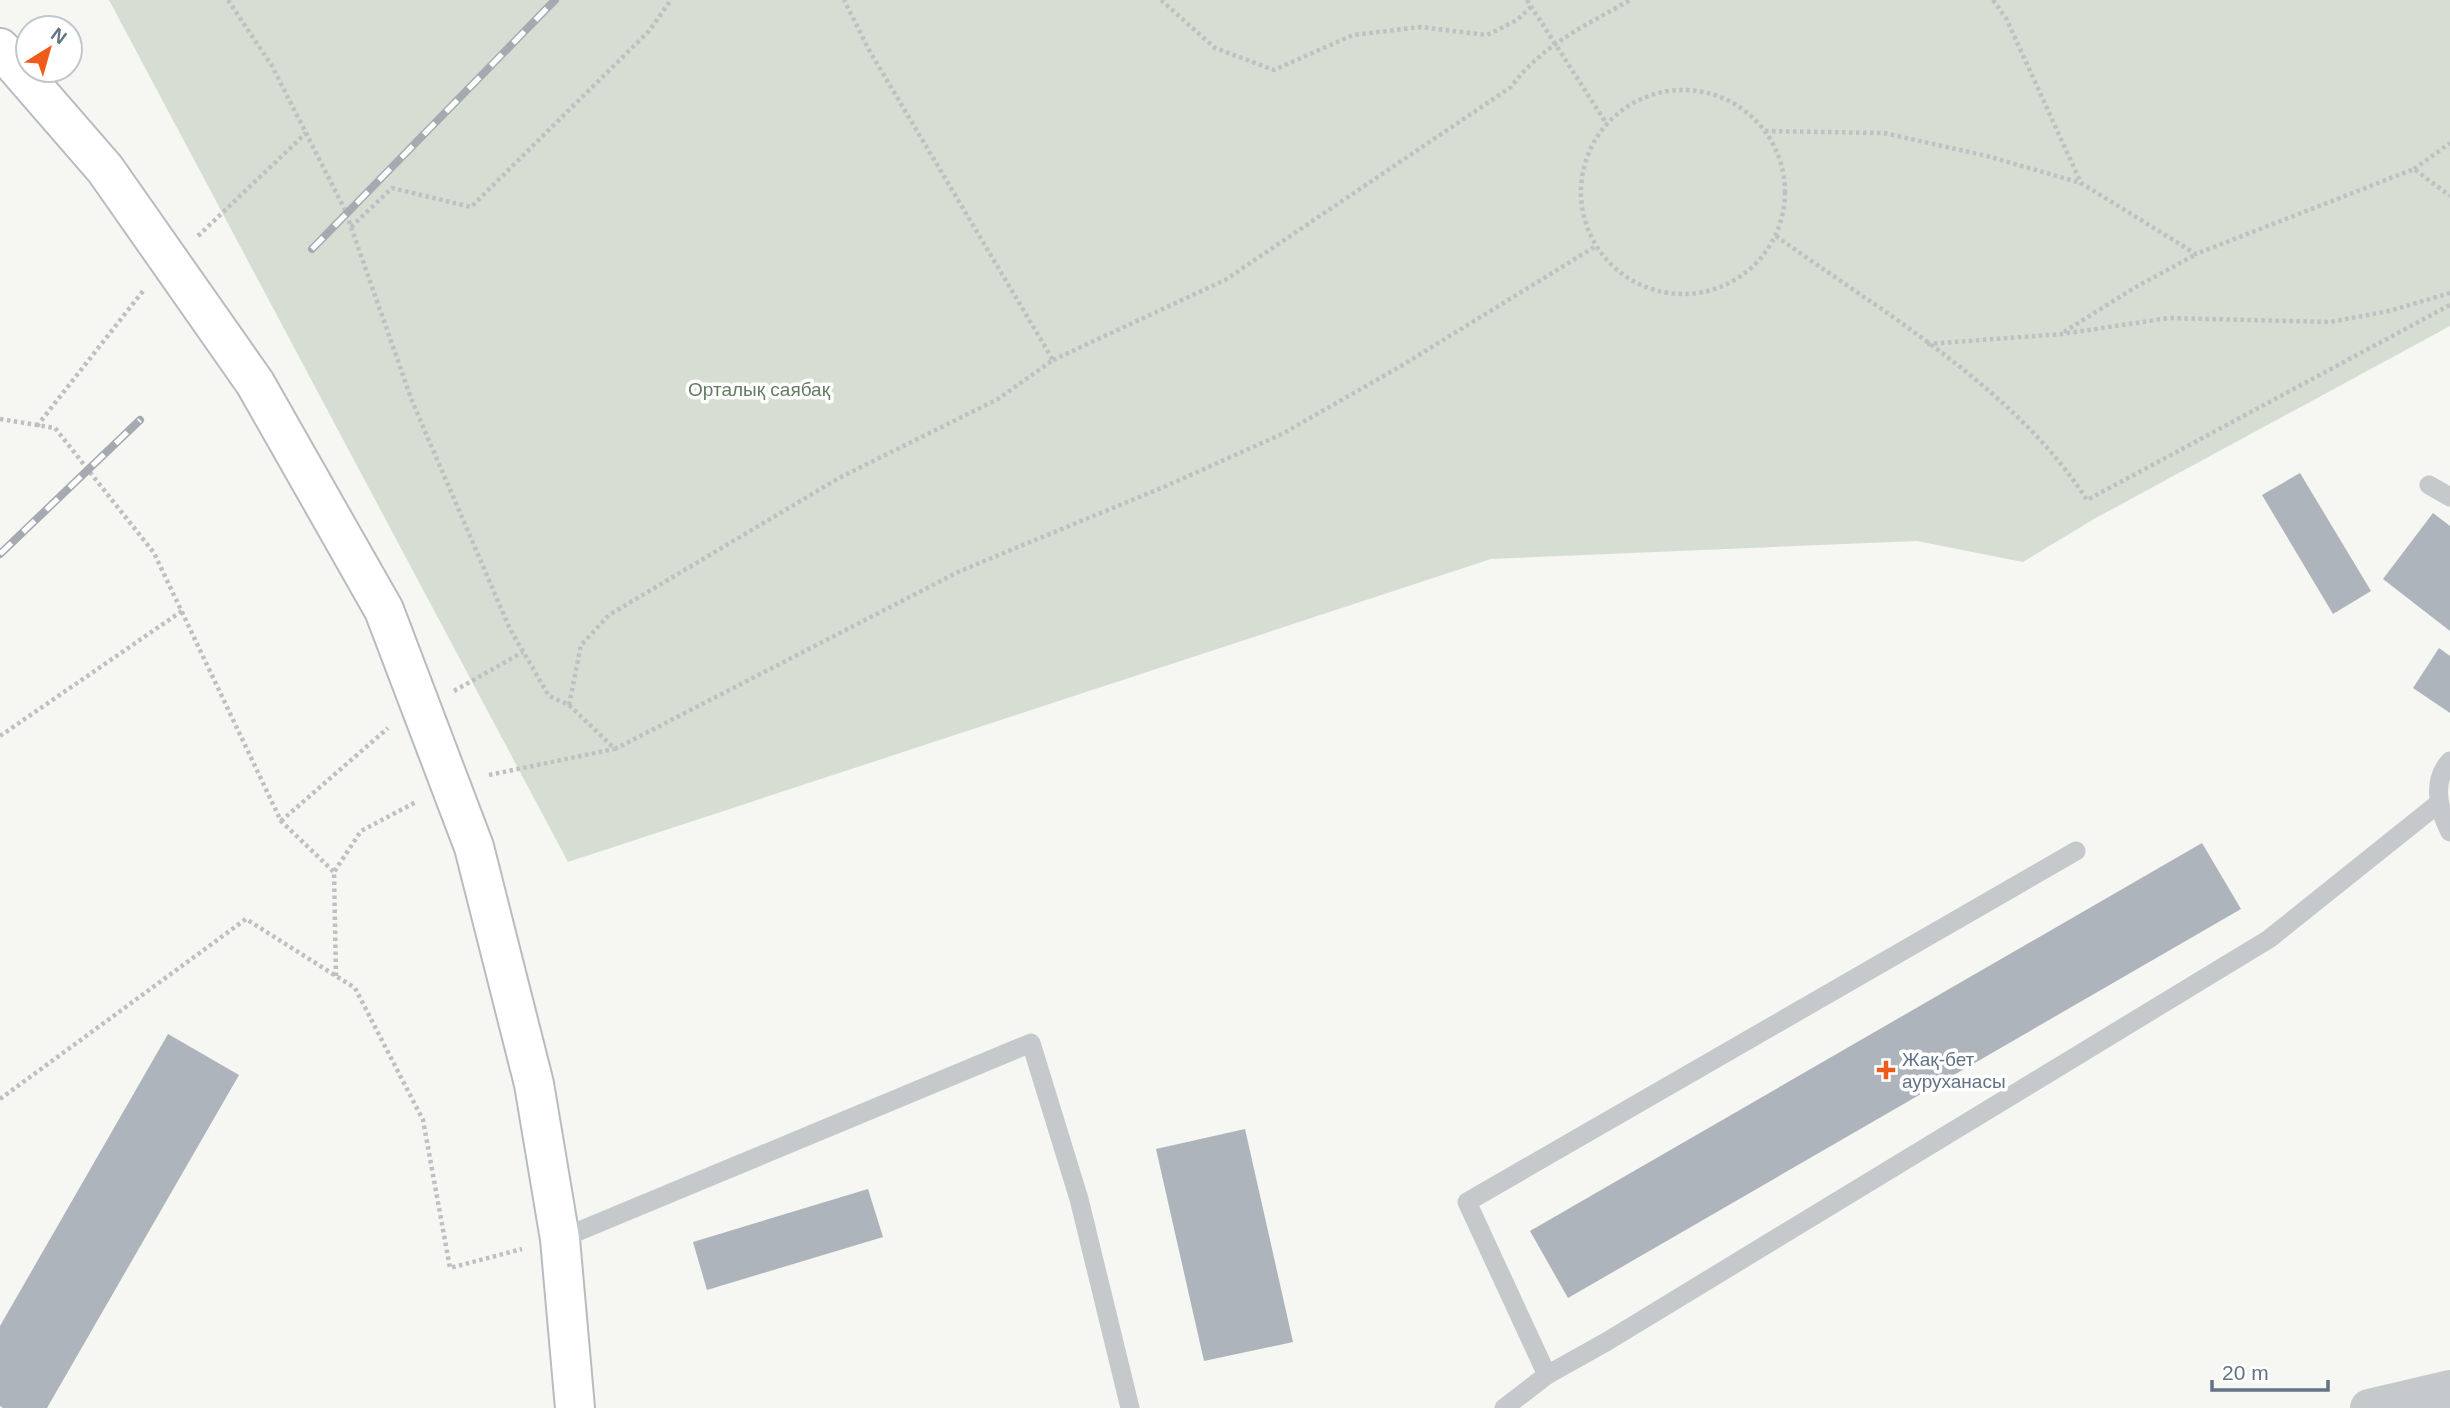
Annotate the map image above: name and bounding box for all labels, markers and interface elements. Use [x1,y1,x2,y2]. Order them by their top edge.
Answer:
north arrow [14,14,84,84]
text: N [47,23,71,48]
park label: Орталық саябақ [688,379,831,400]
place label: Жақ-бет ауруханасы [1902,1049,2006,1092]
marker: Жақ-бет ауруханасы [1876,1060,1896,1080]
scale bar [2212,1348,2328,1392]
text: 20 m [2222,1361,2269,1384]

